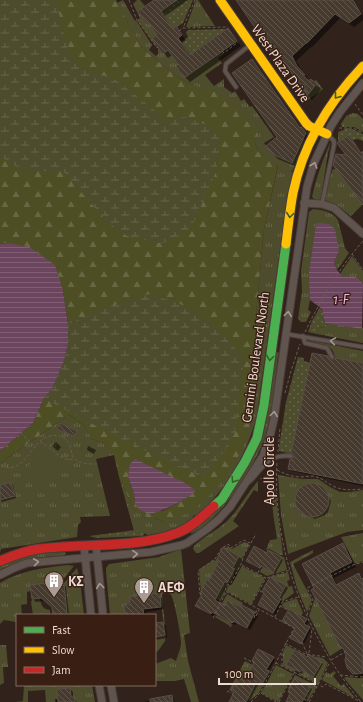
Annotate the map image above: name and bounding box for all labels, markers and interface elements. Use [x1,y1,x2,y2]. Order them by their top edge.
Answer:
street label: West Plaza Drive [248,22,312,105]
one-way arrow [335,91,342,98]
one-way arrow [309,162,317,169]
one-way arrow [286,212,295,218]
street label: Gemini Boulevard North [240,291,272,423]
water label: 1-F [333,292,351,307]
one-way arrow [283,310,292,317]
one-way arrow [330,337,336,346]
one-way arrow [266,355,275,361]
one-way arrow [269,411,278,417]
street label: Apollo Circle [263,437,277,505]
one-way arrow [231,476,238,483]
one-way arrow [132,549,138,558]
one-way arrow [33,558,39,567]
building icon: ΚΣ [43,570,65,598]
place label: ΚΣ [68,575,84,589]
building icon: AEΦ [133,576,155,604]
place label: AEΦ [158,581,185,595]
one-way arrow [95,583,104,589]
legend [16,614,156,686]
text: Fast [52,624,71,636]
text: Slow [52,644,74,656]
scale bar [219,660,315,686]
text: Jam [52,664,71,676]
text: 100 m [225,668,253,680]

